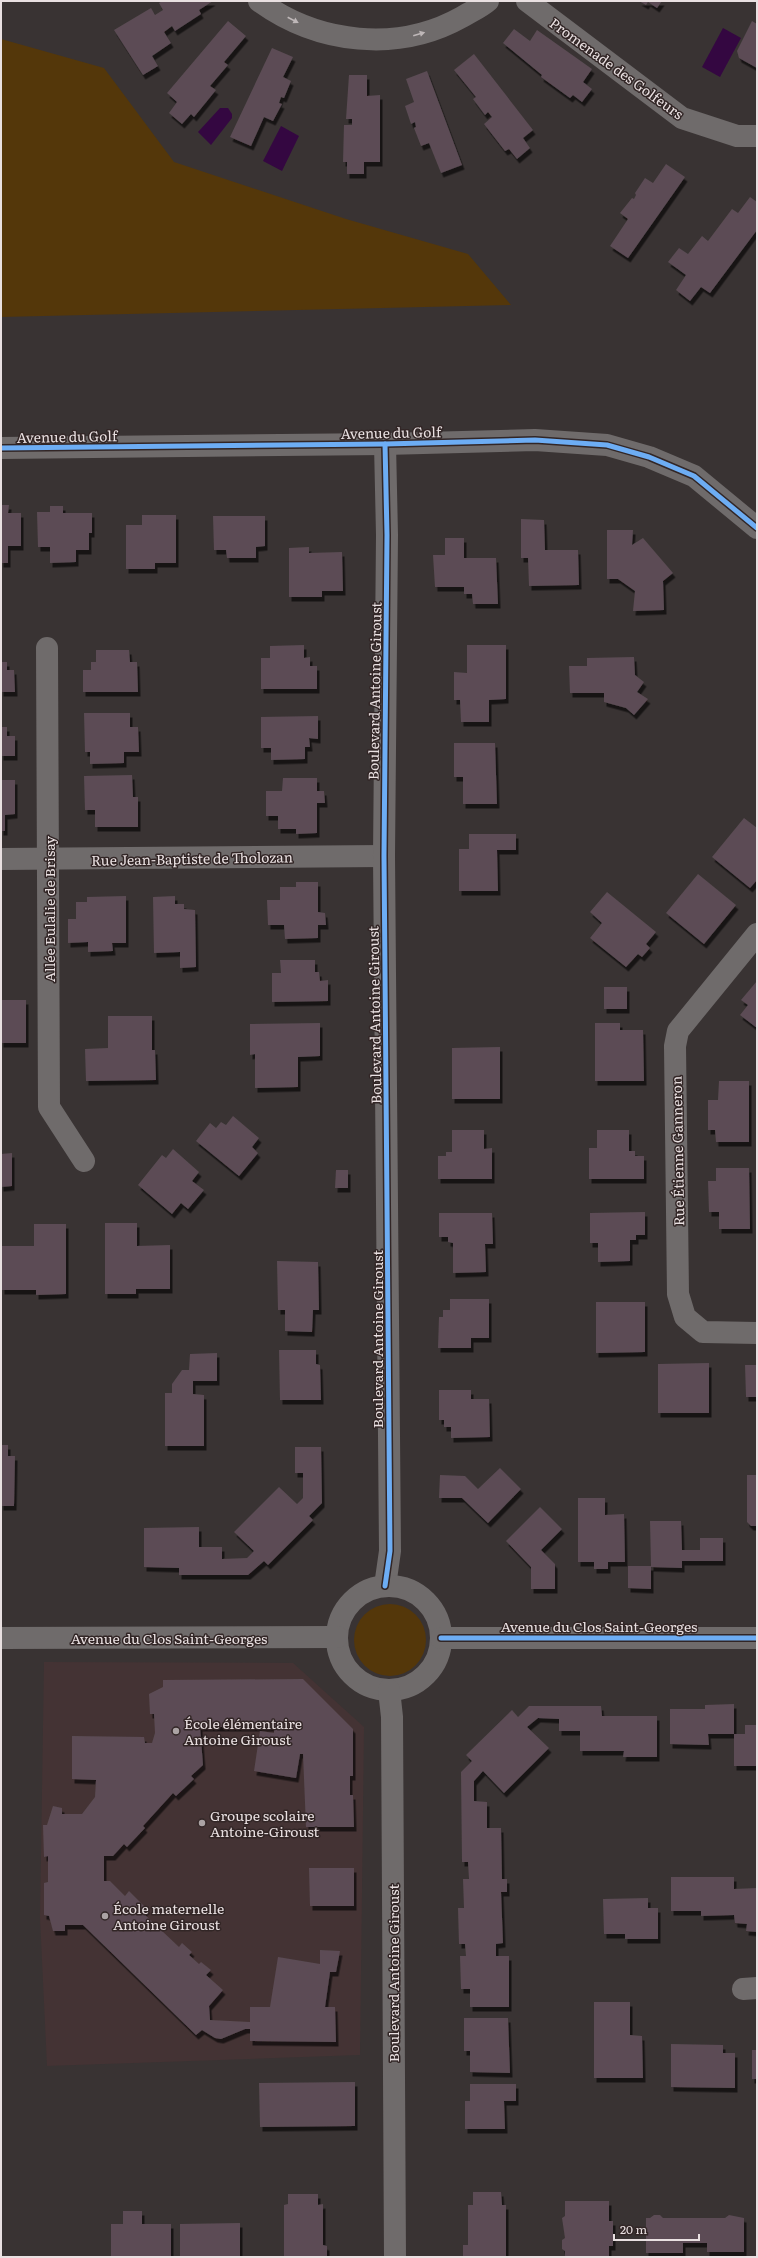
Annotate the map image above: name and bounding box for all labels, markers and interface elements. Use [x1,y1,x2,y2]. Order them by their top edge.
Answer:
street label: Promenade des Golfeurs [546,13,688,123]
one-way arrow [287,17,299,24]
one-way arrow [414,31,426,37]
street label: Avenue du Golf [341,421,443,443]
street label: Avenue du Golf [17,425,119,447]
street label: Boulevard Antoine Giroust [362,601,386,780]
street label: Allée Eulalie de Brisay [39,835,59,982]
street label: Rue Jean-Baptiste de Tholozan [91,846,293,870]
street label: Boulevard Antoine Giroust [362,925,386,1104]
street label: Rue Étienne Ganneron [666,1076,688,1226]
street label: Boulevard Antoine Giroust [367,1250,387,1428]
street label: Avenue du Clos Saint-Georges [501,1616,697,1636]
street label: Avenue du Clos Saint-Georges [71,1628,267,1648]
place label: École élémentaire Antoine Giroust [184,1713,302,1749]
marker: École élémentaire Antoine Giroust [171,1726,181,1736]
place label: Groupe scolaire Antoine-Giroust [210,1805,320,1841]
marker: Groupe scolaire Antoine-Giroust [197,1818,207,1828]
street label: Boulevard Antoine Giroust [383,1884,403,2062]
place label: École maternelle Antoine Giroust [113,1898,224,1934]
marker: École maternelle Antoine Giroust [100,1911,110,1921]
scale bar [614,2216,699,2242]
text: 20 m [620,2220,647,2238]

